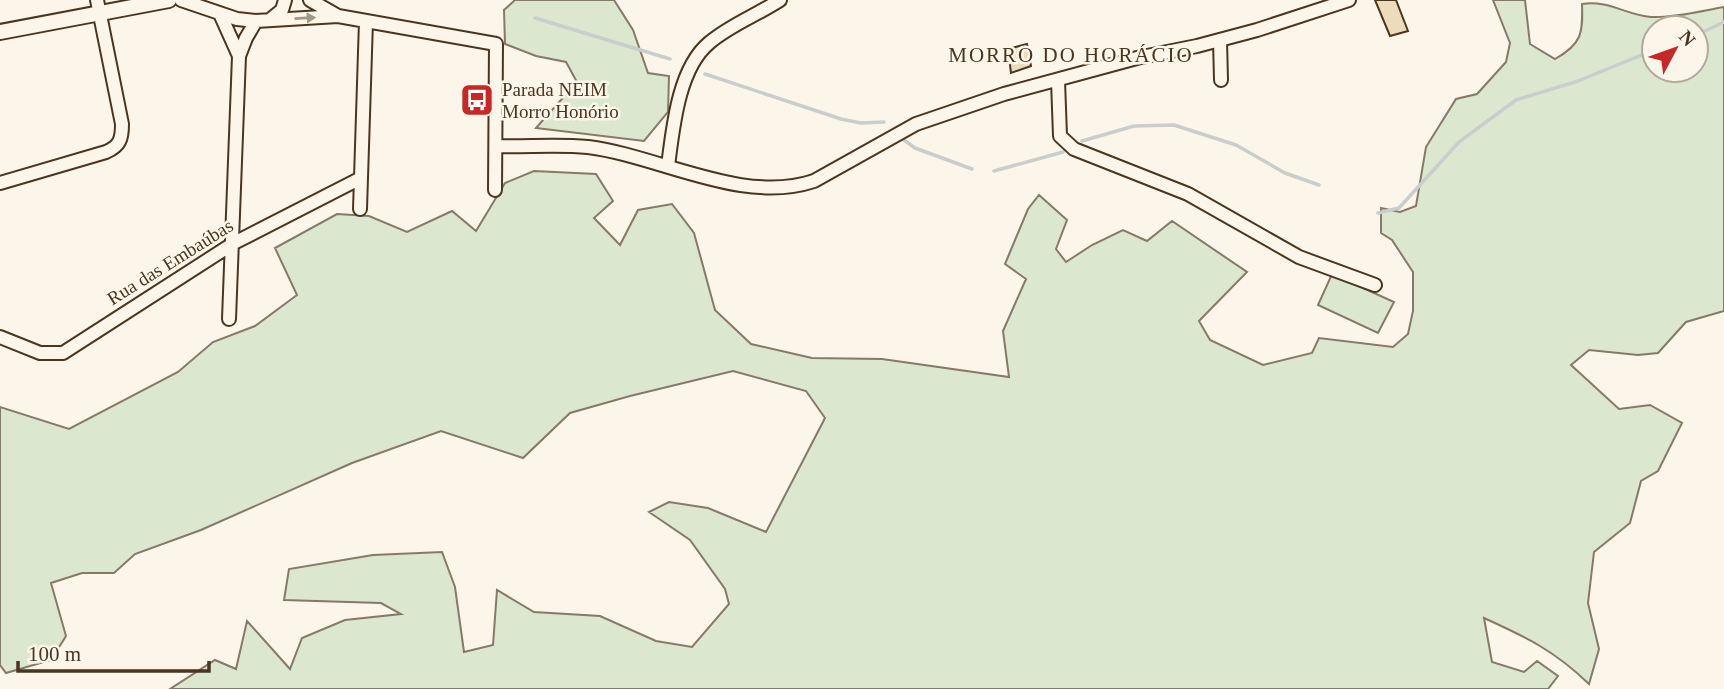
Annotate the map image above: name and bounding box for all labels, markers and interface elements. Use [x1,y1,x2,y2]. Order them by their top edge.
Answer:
one-way arrow [294,12,316,23]
north arrow [1640,14,1710,84]
text: N [1675,26,1700,50]
district label: MORRO DO HORÁCIO [948,43,1194,67]
place label: Parada NEIM Morro Honório [502,79,619,122]
bus stop icon: Parada NEIM Morro Honório [458,81,496,119]
street label: Rua das Embaúbas [103,215,237,309]
scale bar [18,630,208,674]
text: 100 m [28,642,81,666]

